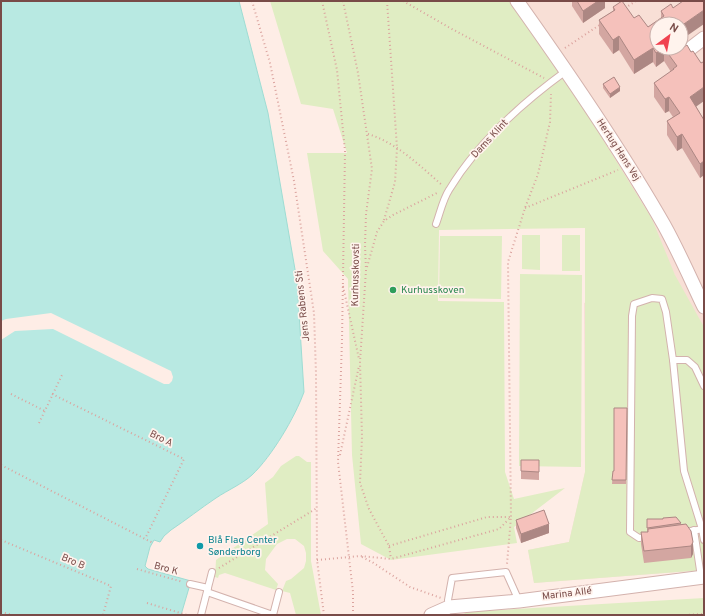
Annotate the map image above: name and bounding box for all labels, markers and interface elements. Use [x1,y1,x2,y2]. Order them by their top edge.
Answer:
north arrow [649,16,689,56]
text: N [667,20,681,36]
street label: Hertug Hans Vej [593,116,643,184]
street label: Dams Klint [469,117,511,161]
street label: Kurhusskovsti [349,243,363,307]
street label: Jens Rabens Sti [293,270,313,342]
place label: Kurhusskoven [401,284,464,297]
marker: Kurhusskoven [388,285,398,295]
street label: Bro A [147,428,175,450]
place label: Blå Flag Center Sønderborg [208,534,277,559]
marker: Blå Flag Center Sønderborg [195,541,205,551]
street label: Bro B [59,551,87,573]
street label: Bro K [152,560,180,579]
street label: Marina Allé [541,585,593,603]

